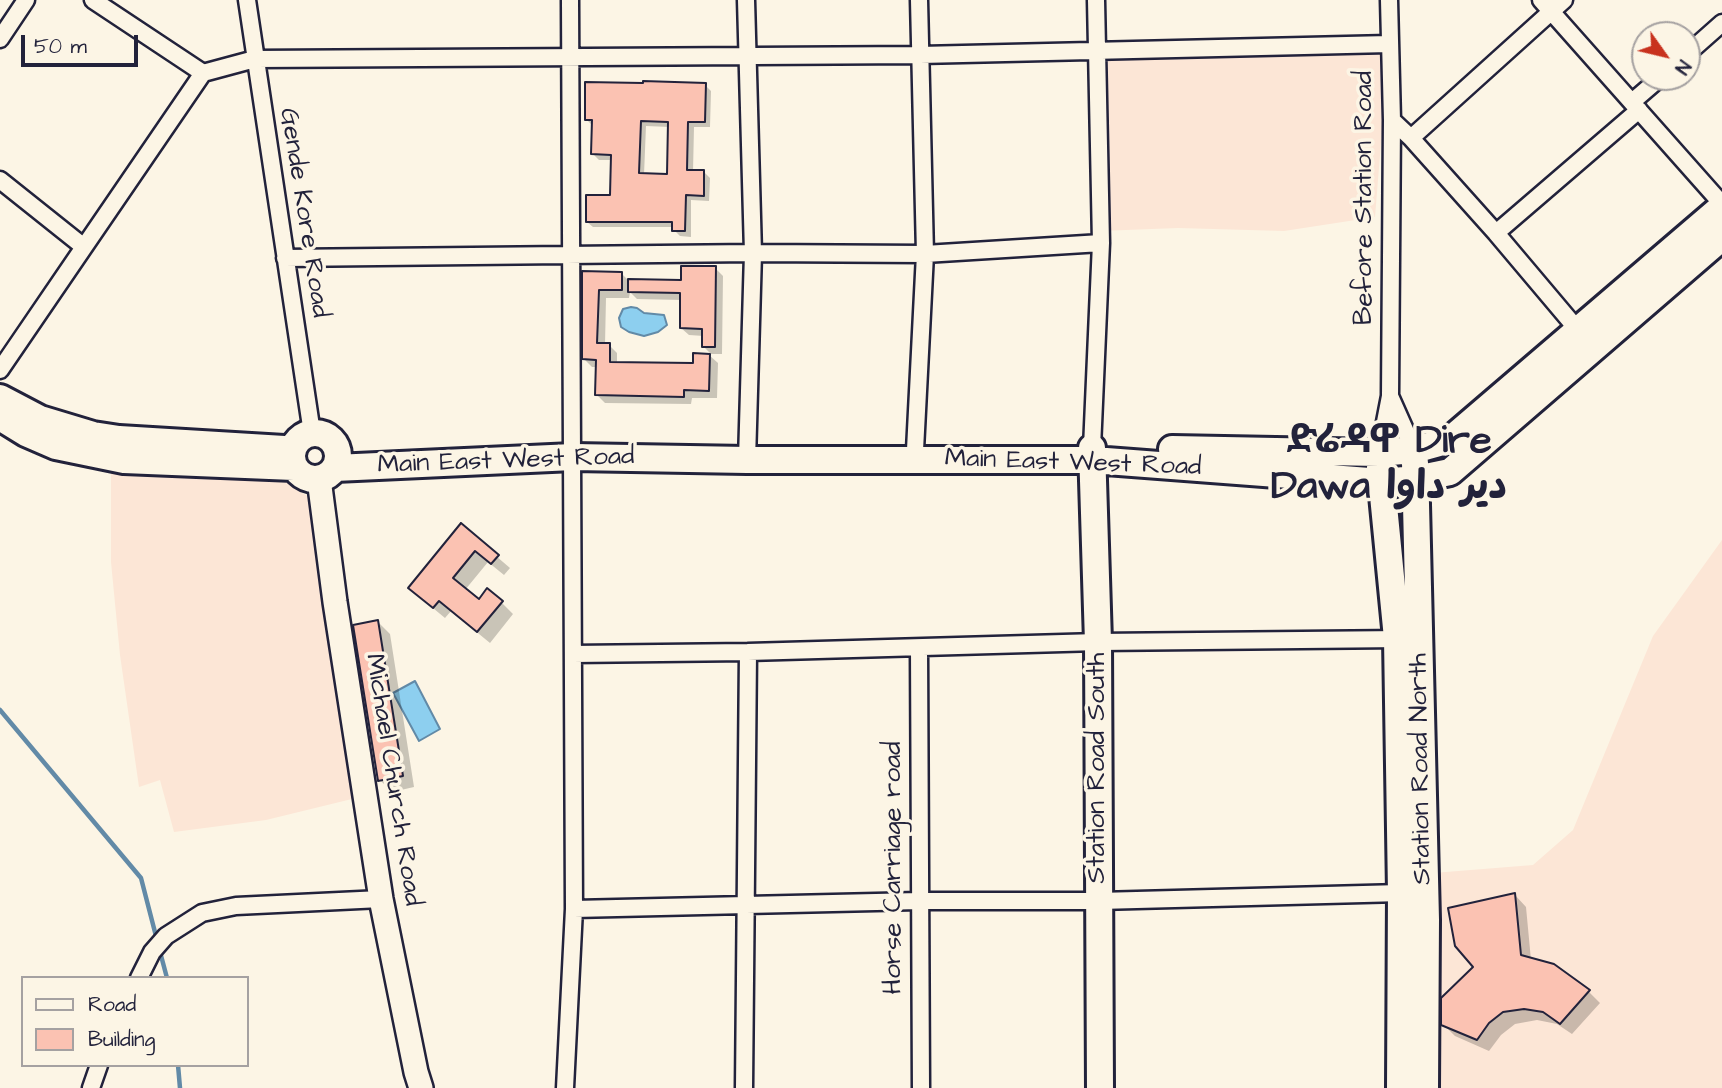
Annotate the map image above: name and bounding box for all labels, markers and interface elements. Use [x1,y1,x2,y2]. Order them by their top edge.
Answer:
scale bar [24,21,142,65]
north arrow [1631,21,1701,91]
text: 50 m [34,32,87,61]
text: N [1668,54,1697,79]
street label: Before Station Road [1350,71,1382,325]
street label: Gende Kore Road [271,106,335,320]
district label: ድሬዳዋ Dire Dawa دير داوا [1271,420,1507,514]
street label: Main East West Road [377,442,635,482]
street label: Main East West Road [944,444,1202,484]
street label: Michael Church Road [357,652,427,908]
street label: Station Road South [1083,653,1115,883]
street label: Station Road North [1404,653,1440,885]
street label: Horse Carriage road [879,741,911,995]
legend [21,976,248,1067]
text: Road [88,990,136,1019]
text: Building [88,1025,155,1054]

